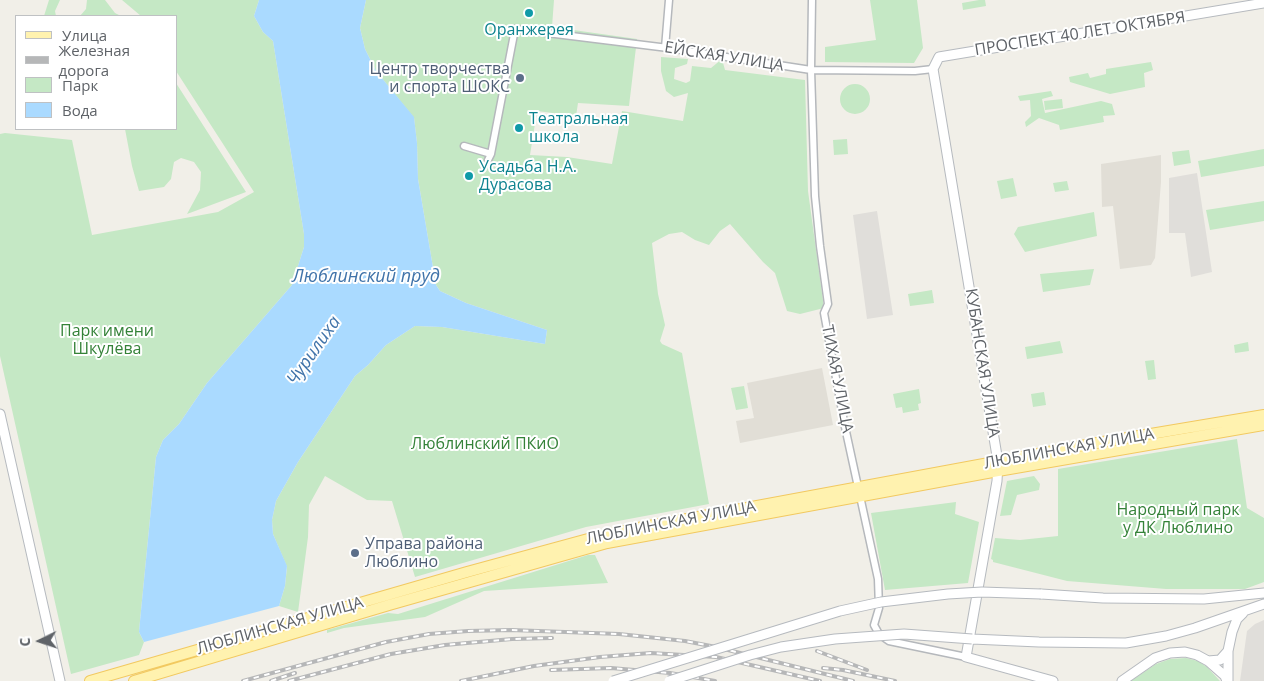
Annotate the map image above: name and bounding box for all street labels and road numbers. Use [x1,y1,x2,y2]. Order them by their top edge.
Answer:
street label: ПРОСПЕКТ 40 ЛЕТ ОКТЯБРЯ [973,8,1187,60]
street label: ЕЙСКАЯ УЛИЦА [663,38,785,76]
street label: КУБАНСКАЯ УЛИЦА [961,287,1003,439]
street label: ТИХАЯ УЛИЦА [817,323,857,435]
street label: ЛЮБЛИНСКАЯ УЛИЦА [982,425,1156,473]
street label: ЛЮБЛИНСКАЯ УЛИЦА [585,497,757,549]
street label: ЛЮБЛИНСКАЯ УЛИЦА [194,593,366,659]

